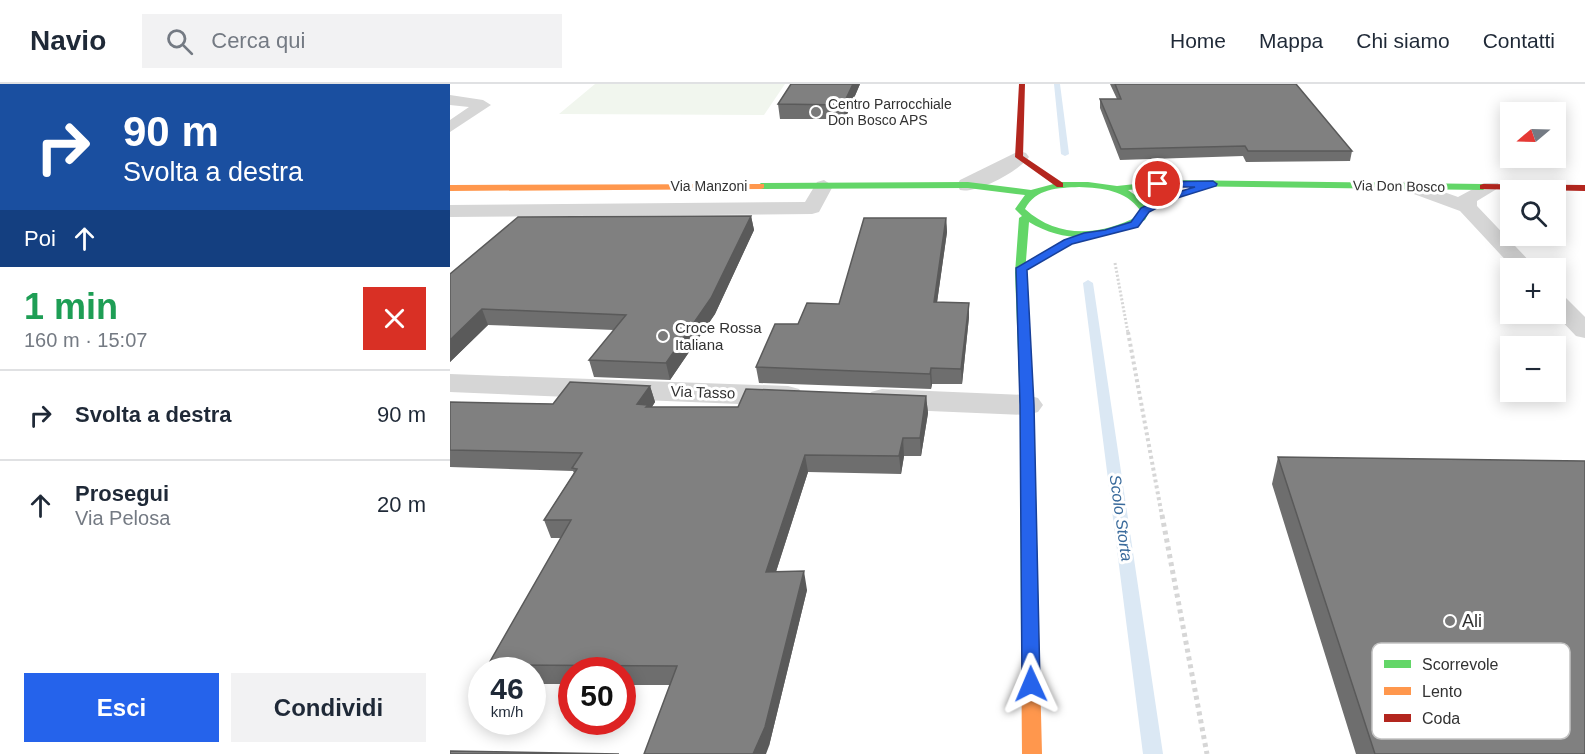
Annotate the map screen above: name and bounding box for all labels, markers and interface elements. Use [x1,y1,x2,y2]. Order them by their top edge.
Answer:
search box [142,14,562,68]
text: Navio [30,25,106,56]
icon: search [163,25,196,58]
text: Cerca qui [211,28,305,53]
text: Home [1170,29,1226,52]
text: Mappa [1259,29,1323,52]
text: Chi siamo [1356,29,1450,52]
text: Contatti [1483,29,1555,52]
place label: Centro Parrocchiale Don Bosco APS [828,96,952,128]
north arrow [1500,102,1566,168]
map controls [1500,102,1566,402]
marker: Centro Parrocchiale Don Bosco APS [809,105,823,119]
icon: right [24,108,102,186]
text: 90 m [123,108,219,155]
text: Svolta a destra [123,157,303,187]
pin [1132,158,1183,209]
icon: arrive [1141,167,1174,200]
street label: Via Don Bosco [1353,177,1446,195]
street label: Via Manzoni [671,178,747,194]
button: search [1500,180,1566,246]
icon: ahead [68,222,101,255]
text: Poi [24,226,56,251]
button: + [1500,258,1566,324]
text: 1 min [24,286,118,327]
button: close [363,287,426,350]
place label: Croce Rossa Italiana [675,319,762,353]
text: 160 m · 15:07 [24,329,147,351]
marker: Croce Rossa Italiana [656,329,670,343]
button: − [1500,336,1566,402]
street label: Via Tasso [670,382,736,402]
icon: right [24,399,57,432]
text: Svolta a destra [75,402,232,427]
text: 90 m [377,402,426,427]
water label: Scolo Storta [1107,474,1135,562]
text: Prosegui [75,481,169,506]
icon: ahead [24,489,57,522]
text: 20 m [377,492,426,517]
text: Via Pelosa [75,507,170,529]
place label: Ali [1462,611,1482,631]
marker: Ali [1443,614,1457,628]
legend [1372,643,1570,739]
position arrow [999,652,1063,716]
text: Scorrevole [1422,656,1499,673]
speed limit sign: 50 [558,657,636,735]
text: 46 [490,672,524,705]
button: Esci [24,673,219,742]
button: Condividi [231,673,426,742]
text: Lento [1422,683,1462,700]
text: km/h [491,703,523,720]
text: Coda [1422,710,1460,727]

